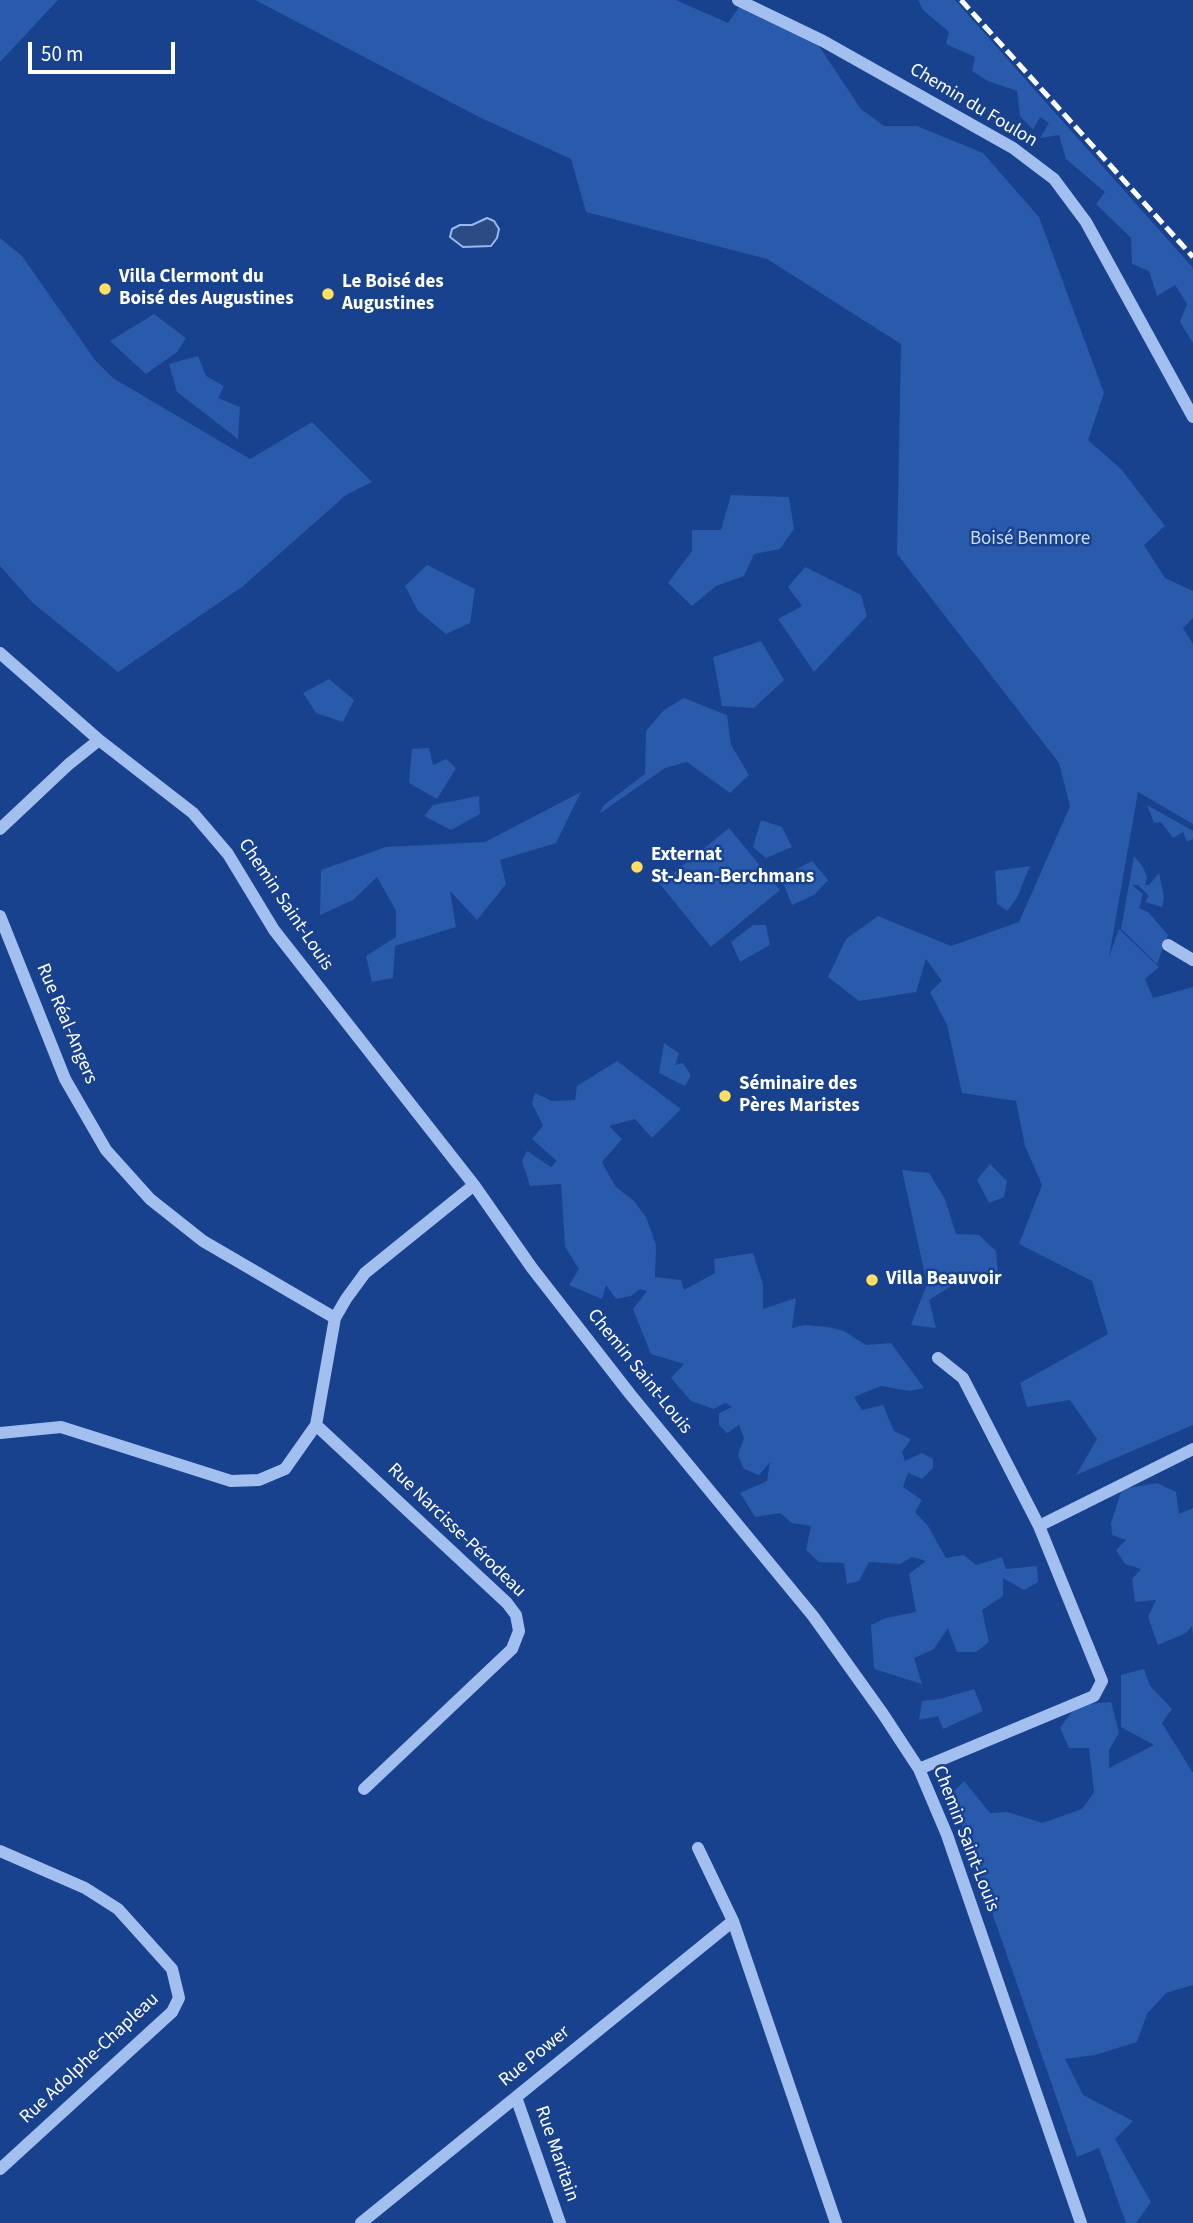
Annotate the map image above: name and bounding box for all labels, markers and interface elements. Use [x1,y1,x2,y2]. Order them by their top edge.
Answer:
scale bar [32,28,178,72]
text: 50 m [41,39,83,69]
street label: Chemin du Foulon [905,59,1041,153]
place label: Villa Clermont du Boisé des Augustines [119,267,294,311]
place label: Le Boisé des Augustines [342,272,444,316]
marker: Villa Clermont du Boisé des Augustines [97,281,113,297]
marker: Le Boisé des Augustines [320,286,336,302]
park label: Boisé Benmore [970,529,1090,551]
street label: Chemin Saint-Louis [232,835,338,975]
place label: Externat St-Jean-Berchmans [651,845,814,889]
marker: Externat St-Jean-Berchmans [629,859,645,875]
street label: Rue Réal-Angers [30,960,102,1088]
place label: Séminaire des Pères Maristes [739,1074,860,1118]
marker: Séminaire des Pères Maristes [717,1088,733,1104]
place label: Villa Beauvoir [886,1269,1002,1291]
marker: Villa Beauvoir [864,1272,880,1288]
street label: Chemin Saint-Louis [582,1305,696,1439]
street label: Rue Narcisse-Pérodeau [382,1459,530,1603]
street label: Chemin Saint-Louis [927,1763,1003,1915]
street label: Rue Adolphe-Chapleau [16,1989,164,2129]
street label: Rue Power [495,2022,575,2092]
street label: Rue Maritain [529,2103,583,2205]

